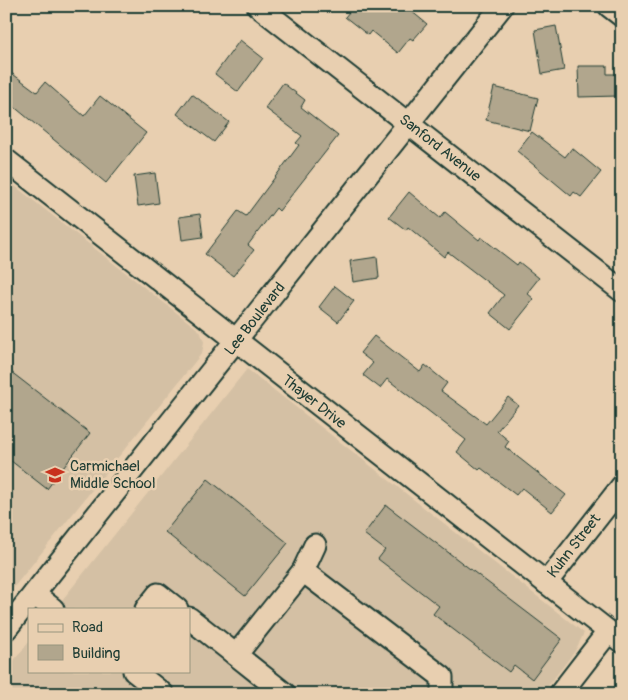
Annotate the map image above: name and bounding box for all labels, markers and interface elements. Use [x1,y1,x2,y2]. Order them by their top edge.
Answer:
street label: Sanford Avenue [395,110,485,186]
street label: Lee Boulevard [221,279,289,359]
street label: Thayer Drive [278,371,351,433]
place label: Carmichael Middle School [70,457,155,493]
school or university icon: Carmichael Middle School [44,464,66,486]
street label: Kuhn Street [543,509,605,582]
legend [28,608,190,672]
text: Road [72,618,103,637]
text: Building [72,644,120,663]

